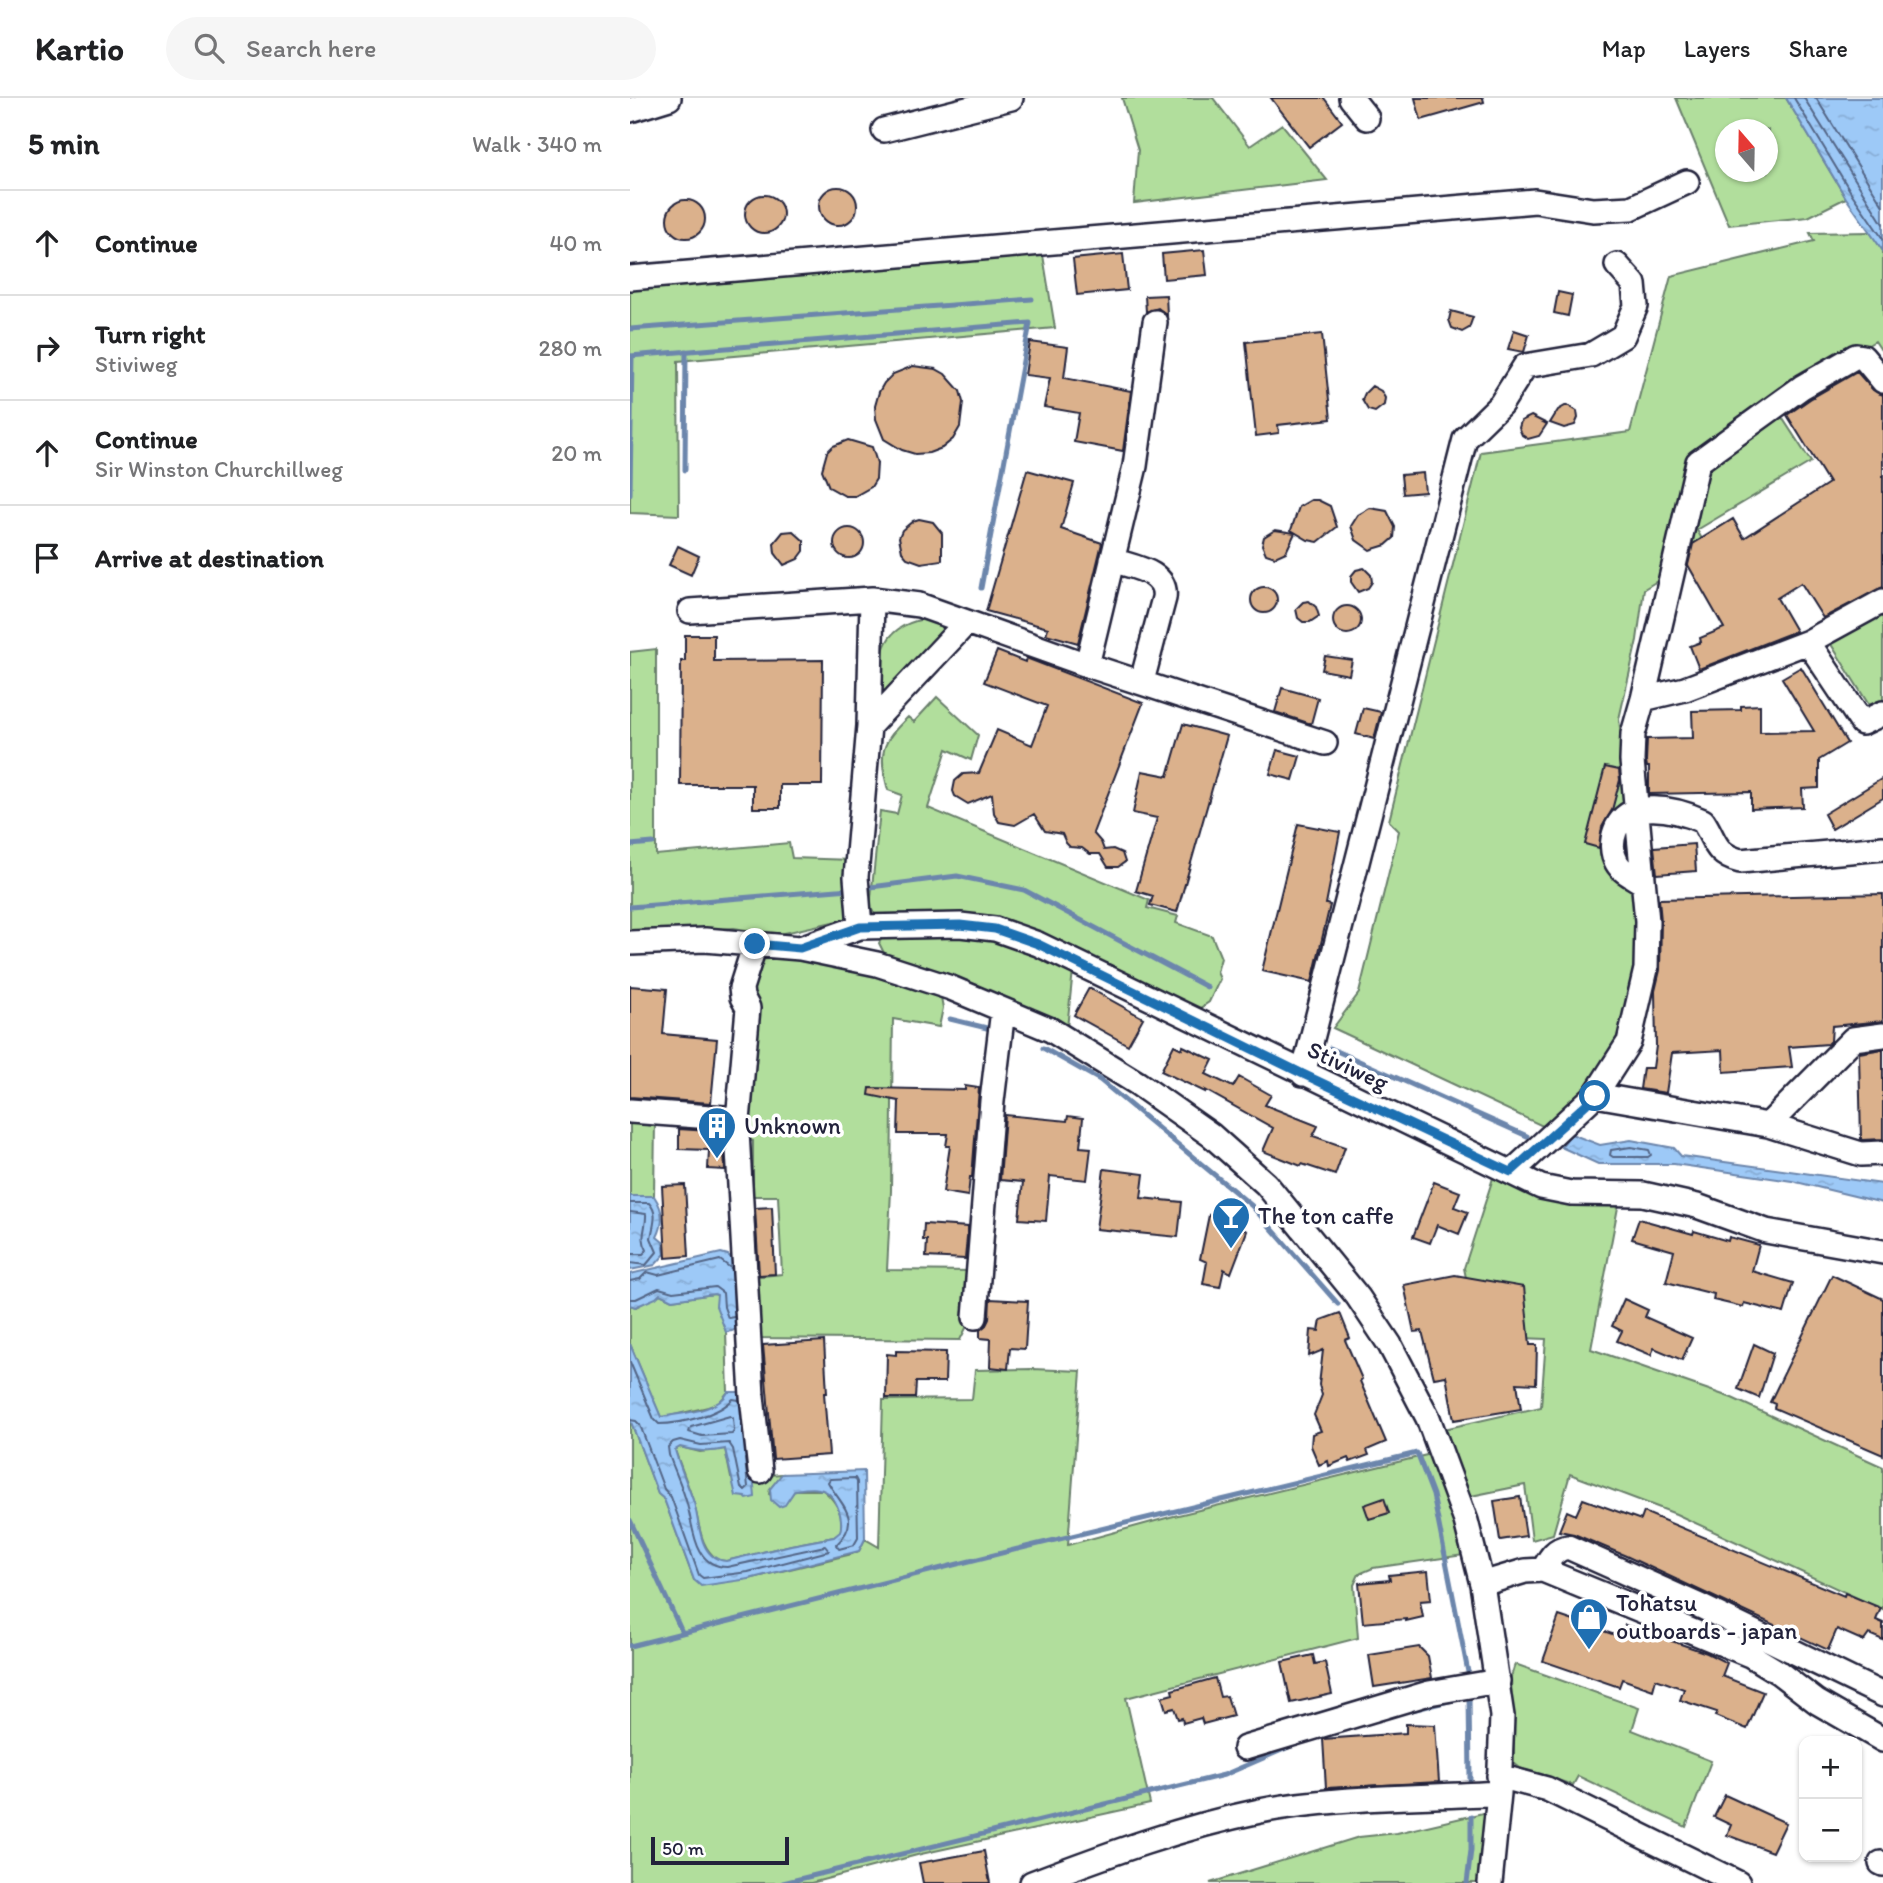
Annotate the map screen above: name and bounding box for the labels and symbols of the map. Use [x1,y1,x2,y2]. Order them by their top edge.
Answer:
north arrow [1715,119,1778,182]
route end [739,928,770,959]
street label: Stiviweg [1303,1034,1394,1097]
route start [1579,1080,1610,1111]
building icon: Unknown [696,1105,738,1160]
place label: Unknown [744,1111,841,1140]
bar icon: The ton caffe [1210,1195,1252,1250]
place label: The ton caffe [1258,1201,1394,1230]
place label: Tohatsu outboards - japan [1616,1588,1797,1645]
shop icon: Tohatsu outboards - japan [1568,1596,1610,1651]
scale bar [651,1834,789,1866]

